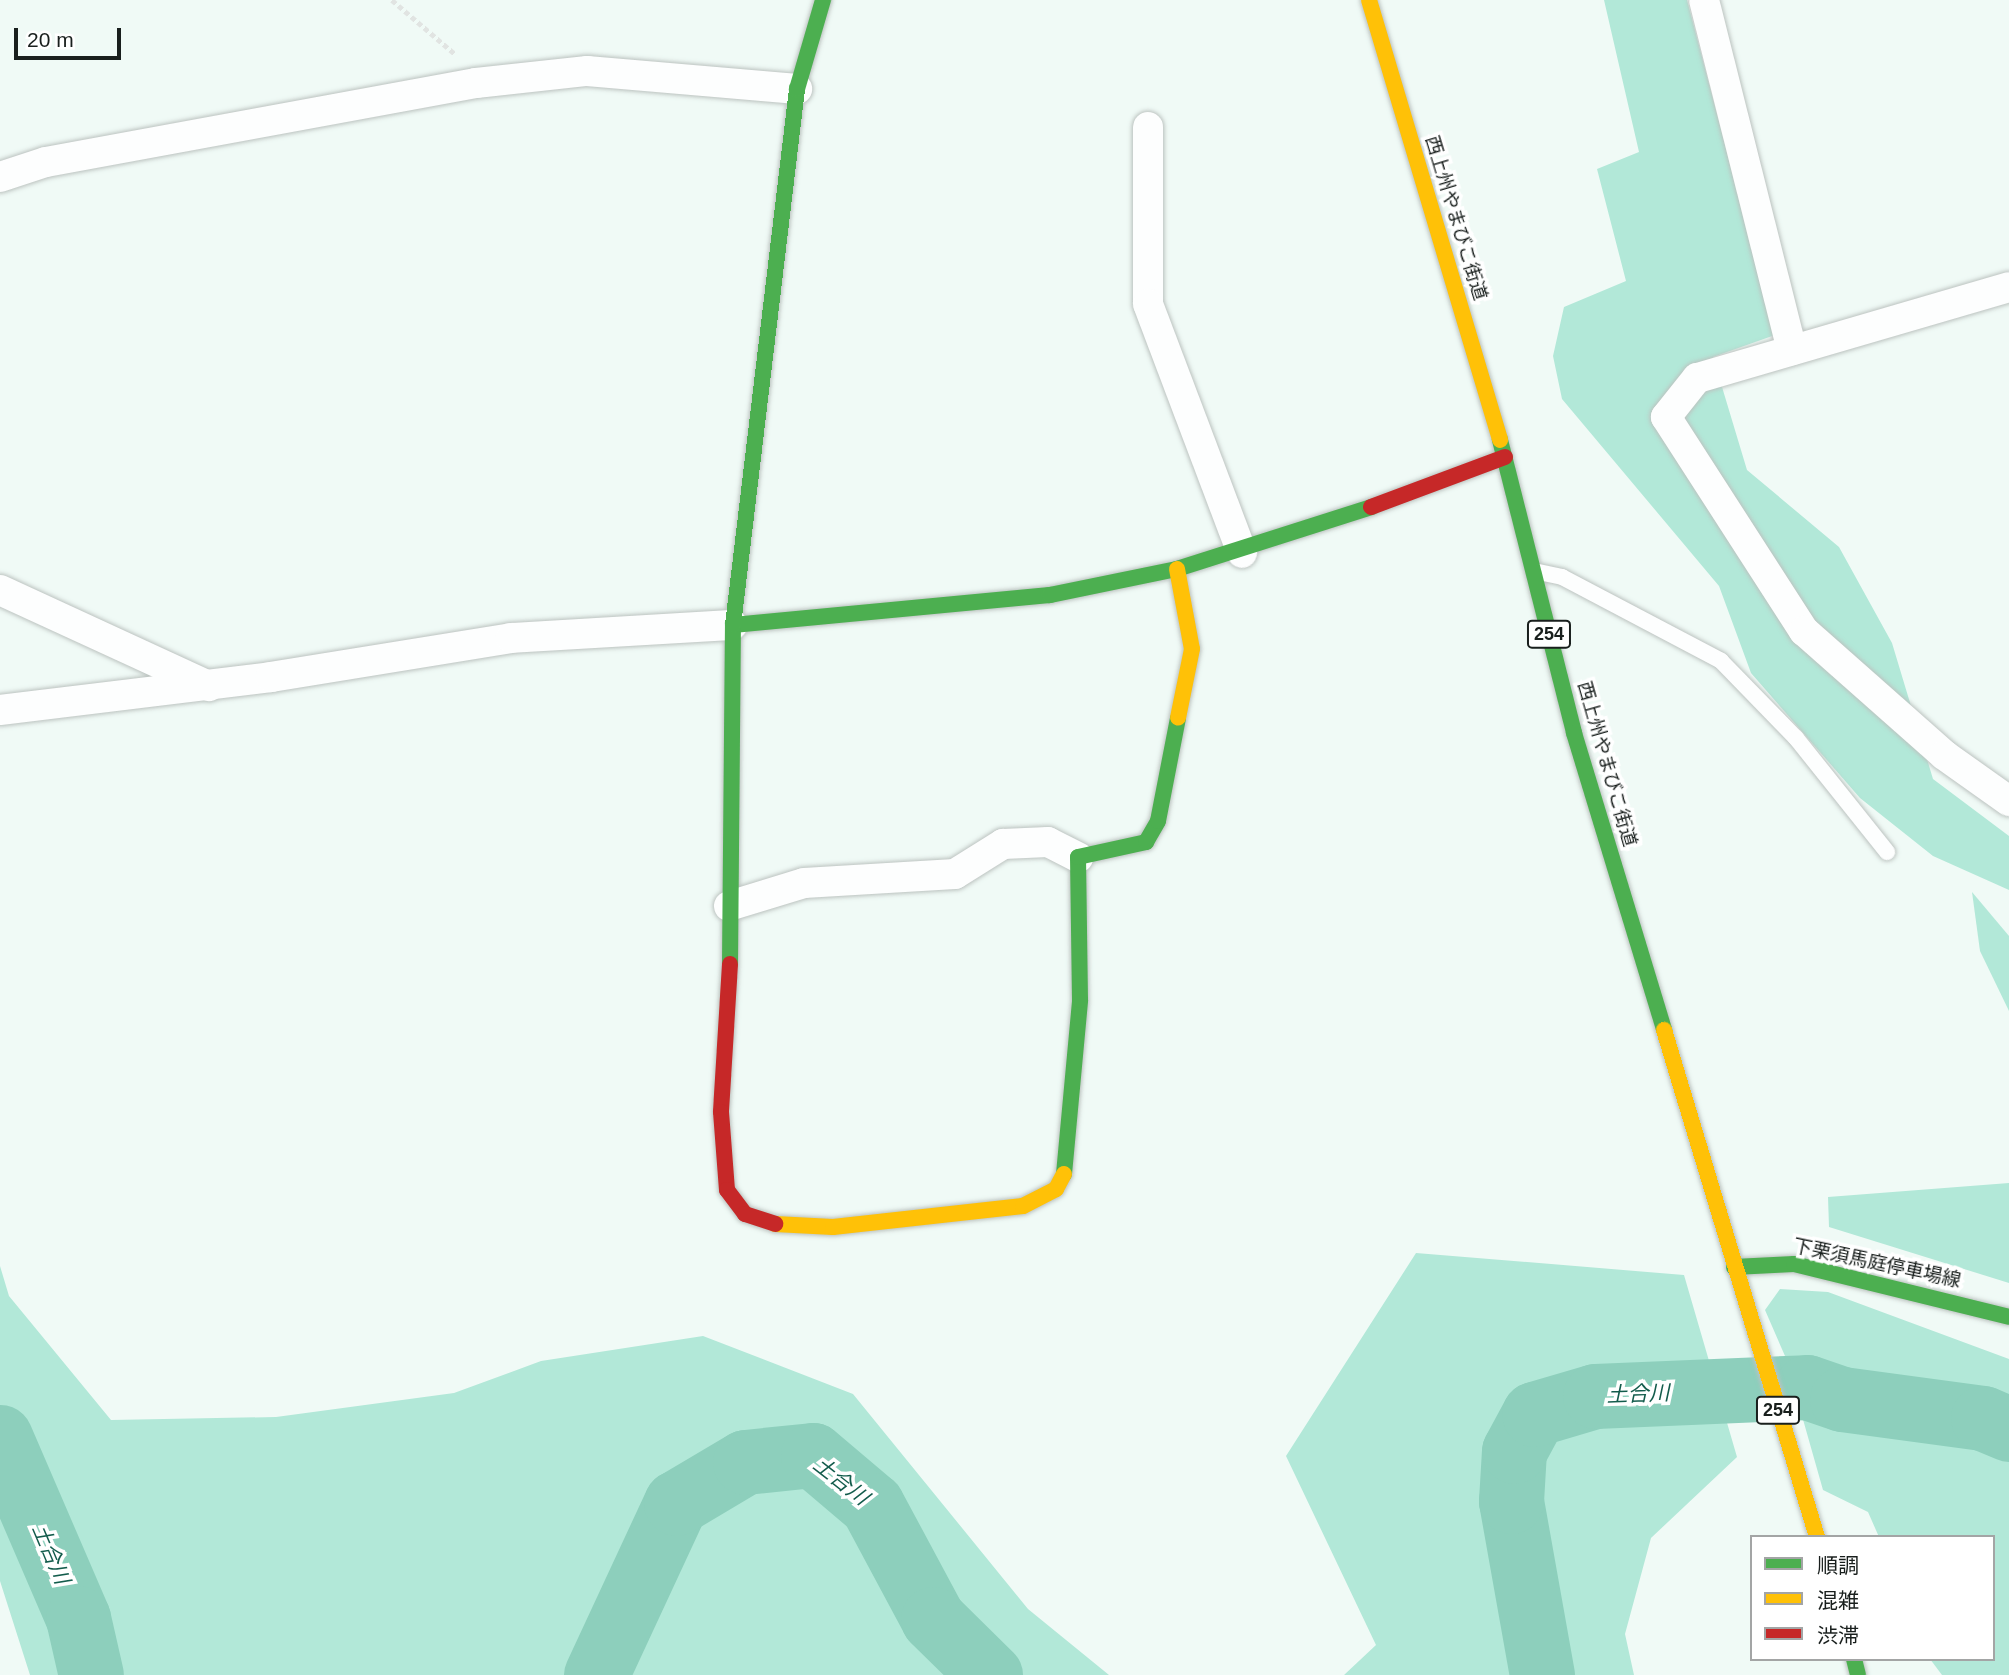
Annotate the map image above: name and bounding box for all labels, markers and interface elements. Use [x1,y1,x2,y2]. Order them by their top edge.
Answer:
scale bar [18,14,124,58]
text: 20 m [27,28,74,51]
street label: 西上州やまびこ街道 [1420,133,1492,303]
road number: 254 [1526,620,1572,648]
street label: 西上州やまびこ街道 [1572,679,1642,849]
street label: 下栗須馬庭停車場線 [1791,1234,1963,1292]
water label: 土合川 [1606,1380,1670,1408]
road number: 254 [1755,1395,1801,1424]
water label: 土合川 [808,1452,874,1510]
water label: 土合川 [27,1520,75,1588]
legend [1750,1535,1995,1661]
text: 順調 [1817,1554,1859,1577]
text: 混雑 [1817,1589,1859,1612]
text: 渋滞 [1817,1624,1859,1647]

